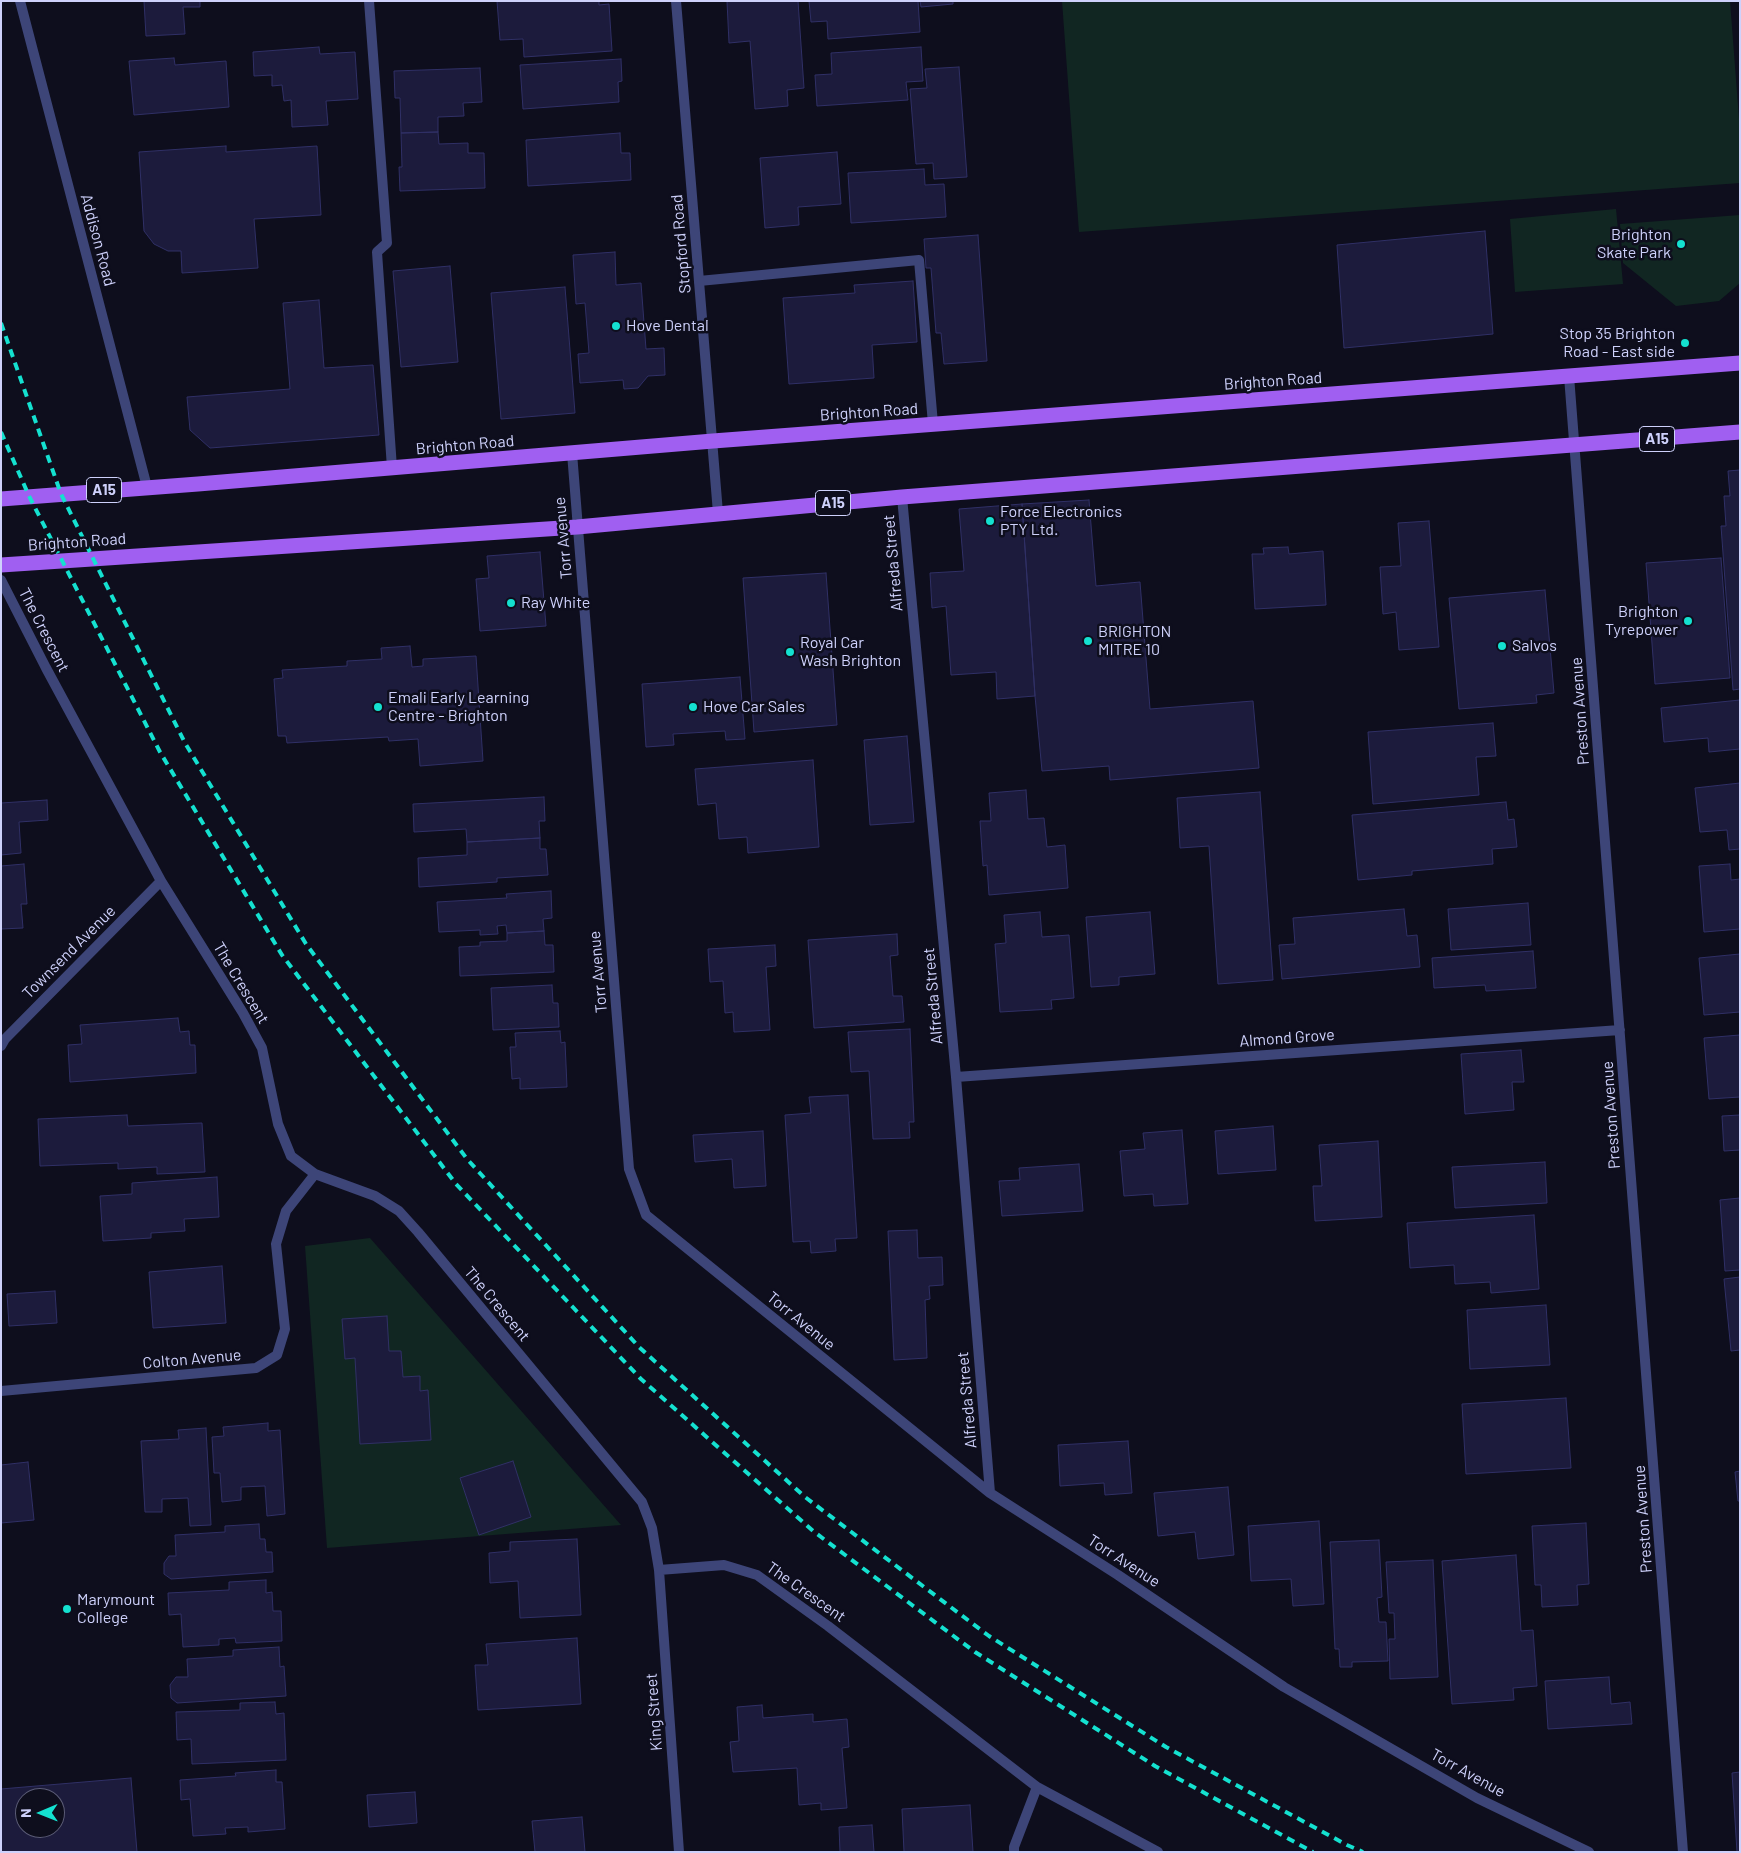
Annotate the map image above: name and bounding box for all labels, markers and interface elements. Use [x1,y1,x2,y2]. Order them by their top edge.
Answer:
street label: Addison Road [76,192,120,288]
street label: Stopford Road [667,194,695,294]
place label: Brighton Skate Park [1597,225,1671,263]
marker: Brighton Skate Park [1675,238,1687,250]
place label: Hove Dental [626,316,709,336]
marker: Hove Dental [610,320,622,332]
place label: Stop 35 Brighton Road - East side [1560,324,1675,362]
marker: Stop 35 Brighton Road - East side [1679,337,1691,349]
street label: Brighton Road [1223,368,1323,394]
street label: Brighton Road [819,399,919,425]
road number: A15 [1640,426,1674,452]
street label: Brighton Road [415,431,515,459]
road number: A15 [86,478,122,502]
road number: A15 [816,490,850,516]
street label: Torr Avenue [550,496,576,580]
place label: Force Electronics PTY Ltd. [1000,502,1122,540]
street label: Alfreda Street [879,514,907,612]
marker: Force Electronics PTY Ltd. [984,515,996,527]
street label: Brighton Road [27,529,127,555]
street label: The Crescent [15,585,73,675]
place label: Ray White [521,593,590,613]
marker: Ray White [505,597,517,609]
place label: Brighton Tyrepower [1605,602,1678,640]
marker: Brighton Tyrepower [1682,615,1694,627]
place label: BRIGHTON MITRE 10 [1098,622,1171,660]
place label: Royal Car Wash Brighton [800,633,901,671]
marker: BRIGHTON MITRE 10 [1082,635,1094,647]
place label: Salvos [1512,636,1557,656]
marker: Salvos [1496,640,1508,652]
marker: Royal Car Wash Brighton [784,646,796,658]
street label: Preston Avenue [1567,656,1593,766]
place label: Emali Early Learning Centre - Brighton [388,688,529,726]
place label: Hove Car Sales [703,697,805,717]
marker: Emali Early Learning Centre - Brighton [372,701,384,713]
marker: Hove Car Sales [687,701,699,713]
street label: Townsend Avenue [18,901,120,1003]
street label: Torr Avenue [585,930,611,1014]
street label: The Crescent [209,939,273,1027]
street label: Alfreda Street [919,947,947,1045]
street label: Almond Grove [1239,1025,1335,1051]
street label: Preston Avenue [1598,1060,1624,1170]
street label: The Crescent [460,1263,534,1345]
street label: Torr Avenue [763,1288,839,1354]
street label: Colton Avenue [142,1345,242,1373]
street label: Alfreda Street [953,1351,981,1449]
street label: Preston Avenue [1630,1464,1656,1574]
street label: Torr Avenue [1084,1531,1164,1591]
street label: The Crescent [763,1558,849,1626]
place label: Marymount College [77,1590,155,1628]
marker: Marymount College [61,1603,73,1615]
street label: King Street [642,1672,666,1752]
street label: Torr Avenue [1427,1745,1509,1801]
north arrow [15,1788,65,1838]
text: N [17,1808,34,1818]

